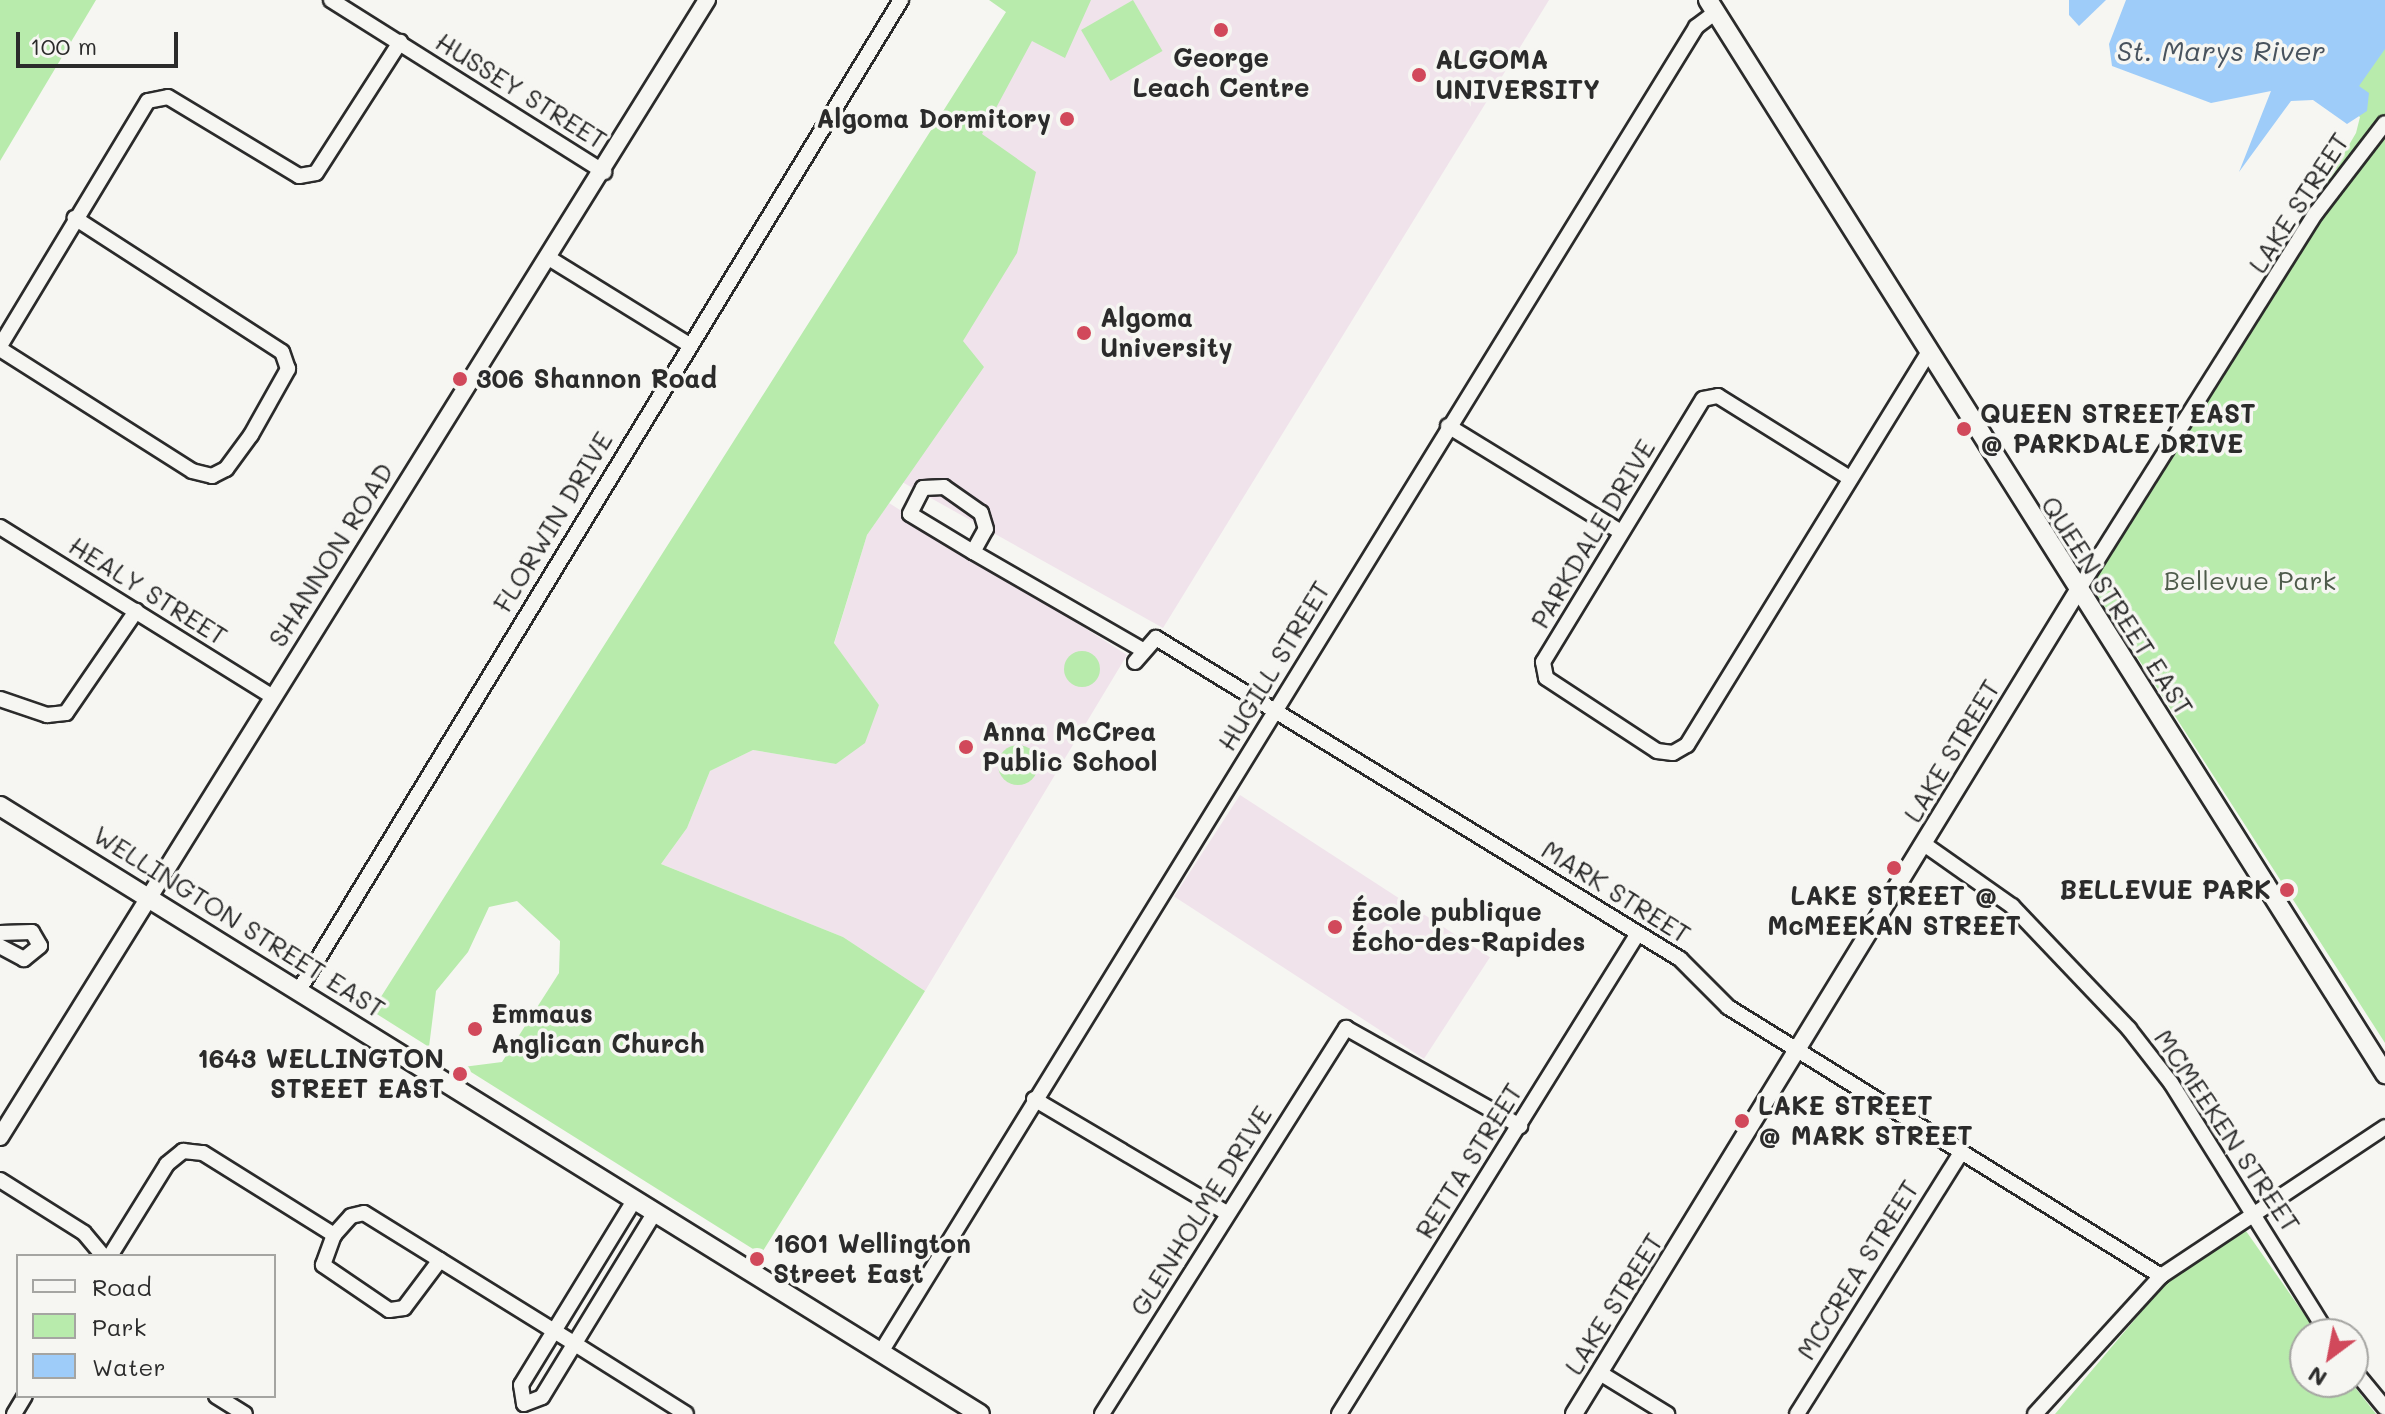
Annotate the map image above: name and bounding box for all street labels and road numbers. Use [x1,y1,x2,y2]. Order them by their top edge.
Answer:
street label: HUSSEY STREET [430,26,612,156]
street label: LAKE STREET [2242,127,2356,279]
street label: FLORWIN DRIVE [487,426,619,618]
street label: PARKDALE DRIVE [1524,434,1662,634]
street label: SHANNON ROAD [262,457,400,653]
street label: QUEEN STREET EAST [2034,490,2200,722]
street label: HEALY STREET [63,530,233,652]
street label: HUGILL STREET [1211,576,1337,756]
street label: LAKE STREET [1897,674,2007,828]
street label: WELLINGTON STREET EAST [87,819,391,1025]
street label: MARK STREET [1536,834,1696,950]
street label: MCMEEKEN STREET [2148,1024,2306,1238]
street label: RETTA STREET [1409,1078,1529,1244]
street label: GLENHOLME DRIVE [1124,1100,1278,1322]
street label: MCCREA STREET [1790,1174,1926,1366]
street label: LAKE STREET [1558,1228,1670,1380]

